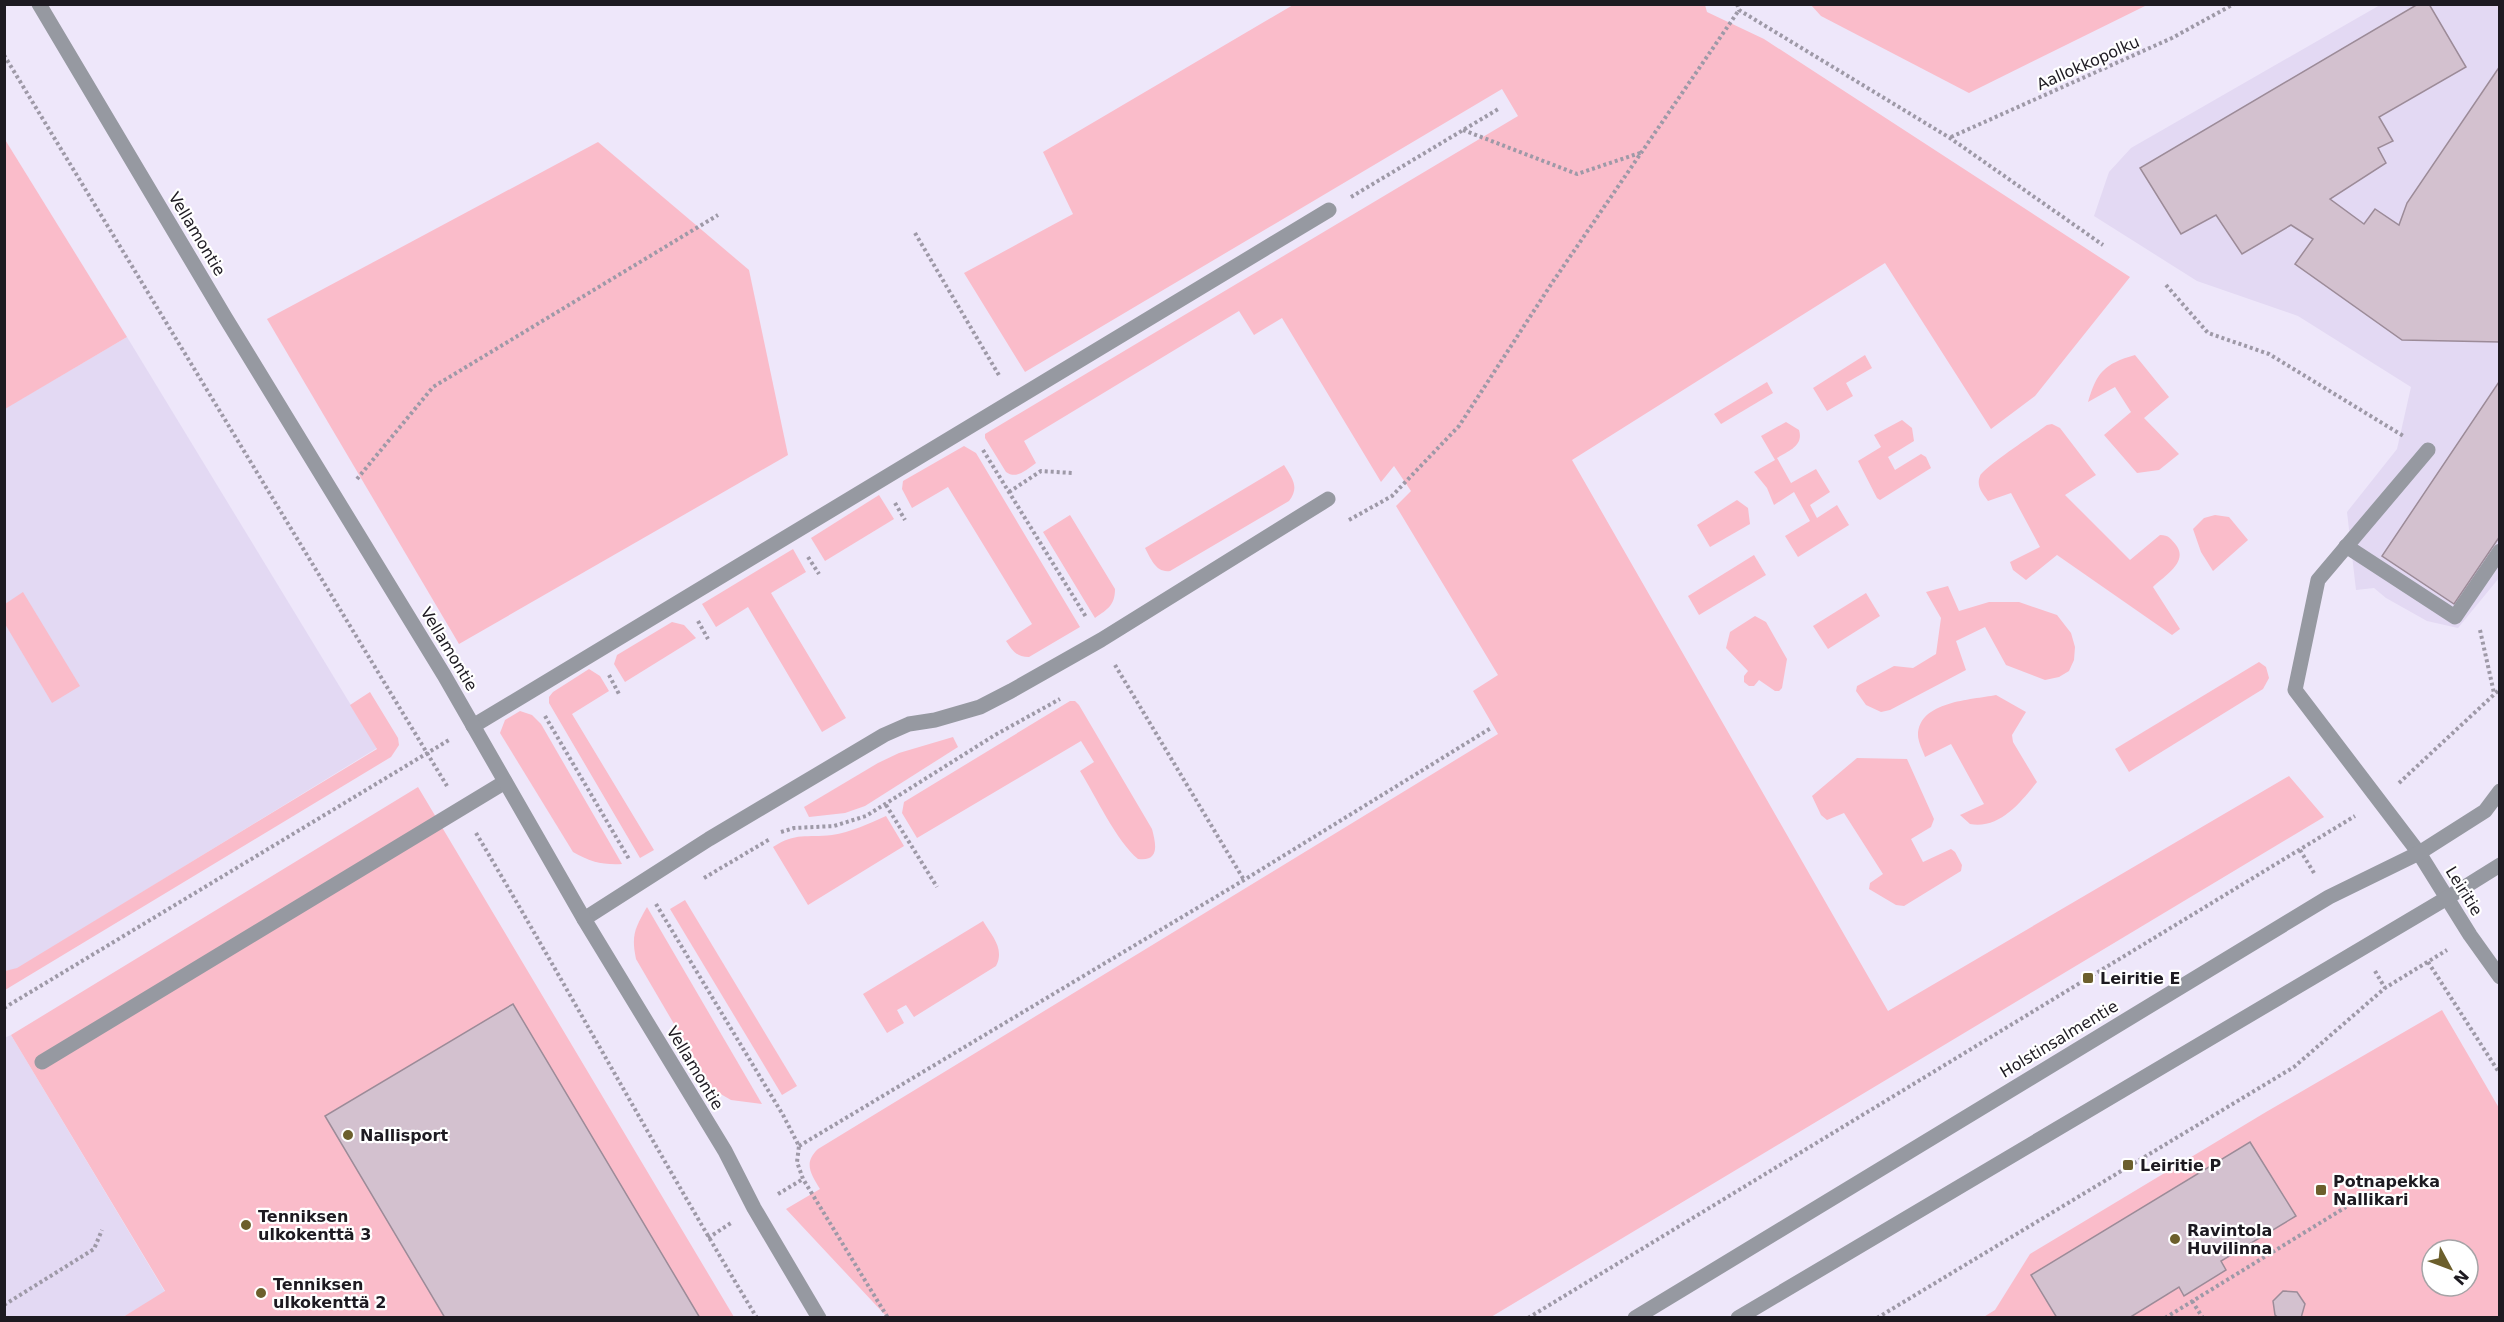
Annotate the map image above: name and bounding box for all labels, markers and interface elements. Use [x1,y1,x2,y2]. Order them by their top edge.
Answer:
street label: Aallokkopolku [2034,32,2142,94]
street label: Vellamontie [165,189,229,279]
street label: Vellamontie [417,604,481,694]
street label: Leiritie [2441,863,2487,919]
place label: Leiritie E [2100,969,2180,988]
marker: Leiritie E [2081,971,2095,985]
street label: Holstinsalmentie [1997,996,2121,1082]
street label: Vellamontie [663,1023,727,1113]
place label: Nallisport [360,1126,449,1145]
marker: Nallisport [341,1128,355,1142]
place label: Leiritie P [2140,1156,2221,1175]
marker: Leiritie P [2121,1158,2135,1172]
place label: Potnapekka Nallikari [2333,1172,2440,1209]
marker: Potnapekka Nallikari [2314,1183,2328,1197]
place label: Tenniksen ulkokenttä 3 [258,1207,371,1244]
marker: Tenniksen ulkokenttä 3 [239,1218,253,1232]
place label: Ravintola Huvilinna [2187,1221,2272,1258]
marker: Ravintola Huvilinna [2168,1232,2182,1246]
north arrow [2420,1238,2480,1298]
text: N [2449,1266,2473,1289]
place label: Tenniksen ulkokenttä 2 [273,1275,386,1312]
marker: Tenniksen ulkokenttä 2 [254,1286,268,1300]

